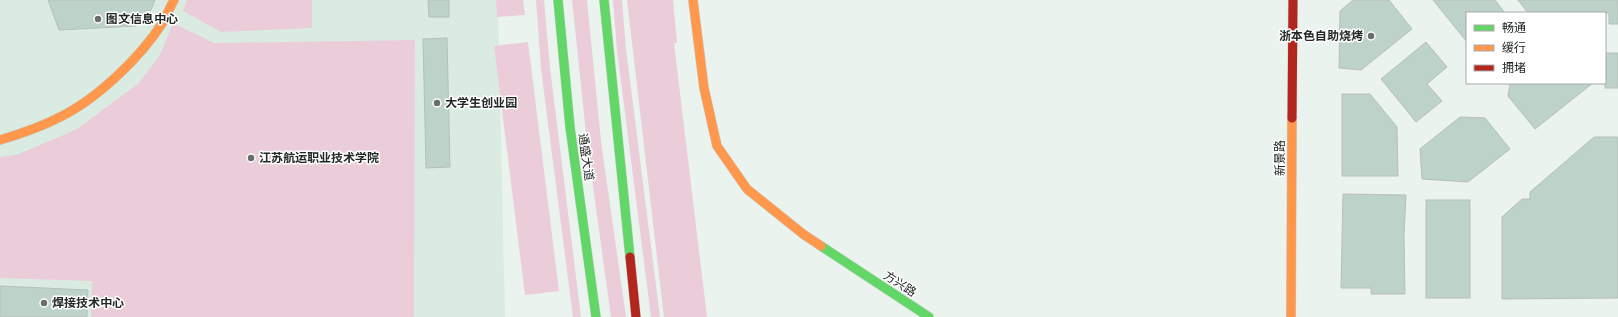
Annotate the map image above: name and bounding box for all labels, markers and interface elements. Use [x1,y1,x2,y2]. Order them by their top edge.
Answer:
place label: 图文信息中心 [106,11,178,27]
legend [1466,12,1606,84]
marker: 图文信息中心 [93,14,103,24]
text: 畅通 [1502,20,1526,36]
place label: 浙本色自助烧烤 [1279,28,1363,44]
marker: 浙本色自助烧烤 [1366,31,1376,41]
text: 缓行 [1502,40,1526,56]
text: 拥堵 [1502,60,1526,76]
place label: 大学生创业园 [445,95,517,111]
marker: 大学生创业园 [432,98,442,108]
street label: 通盛大道 [575,132,597,182]
street label: 新景路 [1272,140,1288,176]
place label: 江苏航运职业技术学院 [259,150,379,166]
marker: 江苏航运职业技术学院 [246,153,256,163]
street label: 方兴路 [881,267,919,301]
place label: 焊接技术中心 [52,295,124,311]
marker: 焊接技术中心 [39,298,49,308]

